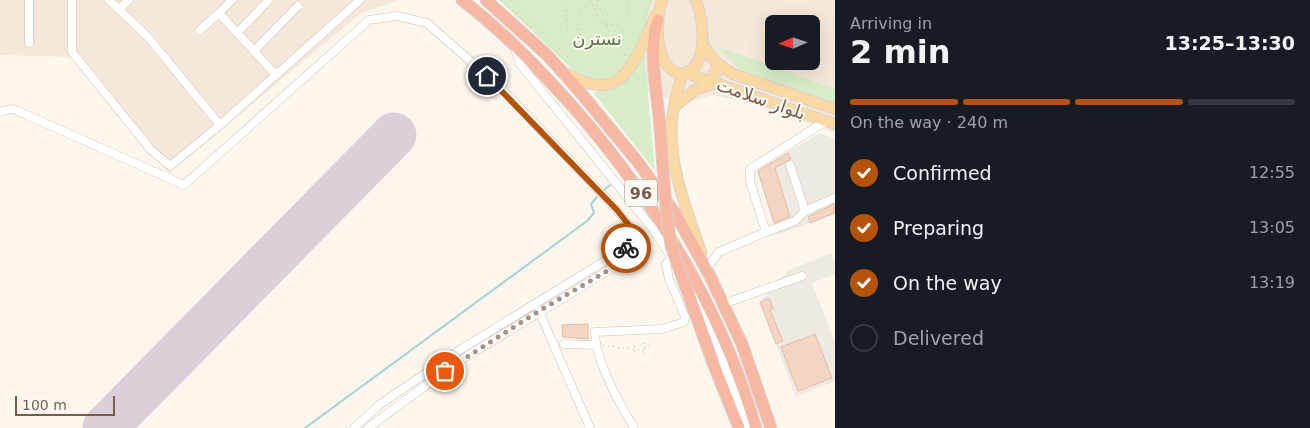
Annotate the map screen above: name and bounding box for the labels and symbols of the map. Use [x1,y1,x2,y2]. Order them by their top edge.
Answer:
north arrow [765,15,820,70]
park label: نسترن [572,28,622,50]
pin [466,55,508,97]
street label: بلوار سلامت [714,73,808,125]
road number: 96 [625,180,657,207]
courier [601,223,651,273]
pin [424,350,466,392]
scale bar [15,393,115,416]

